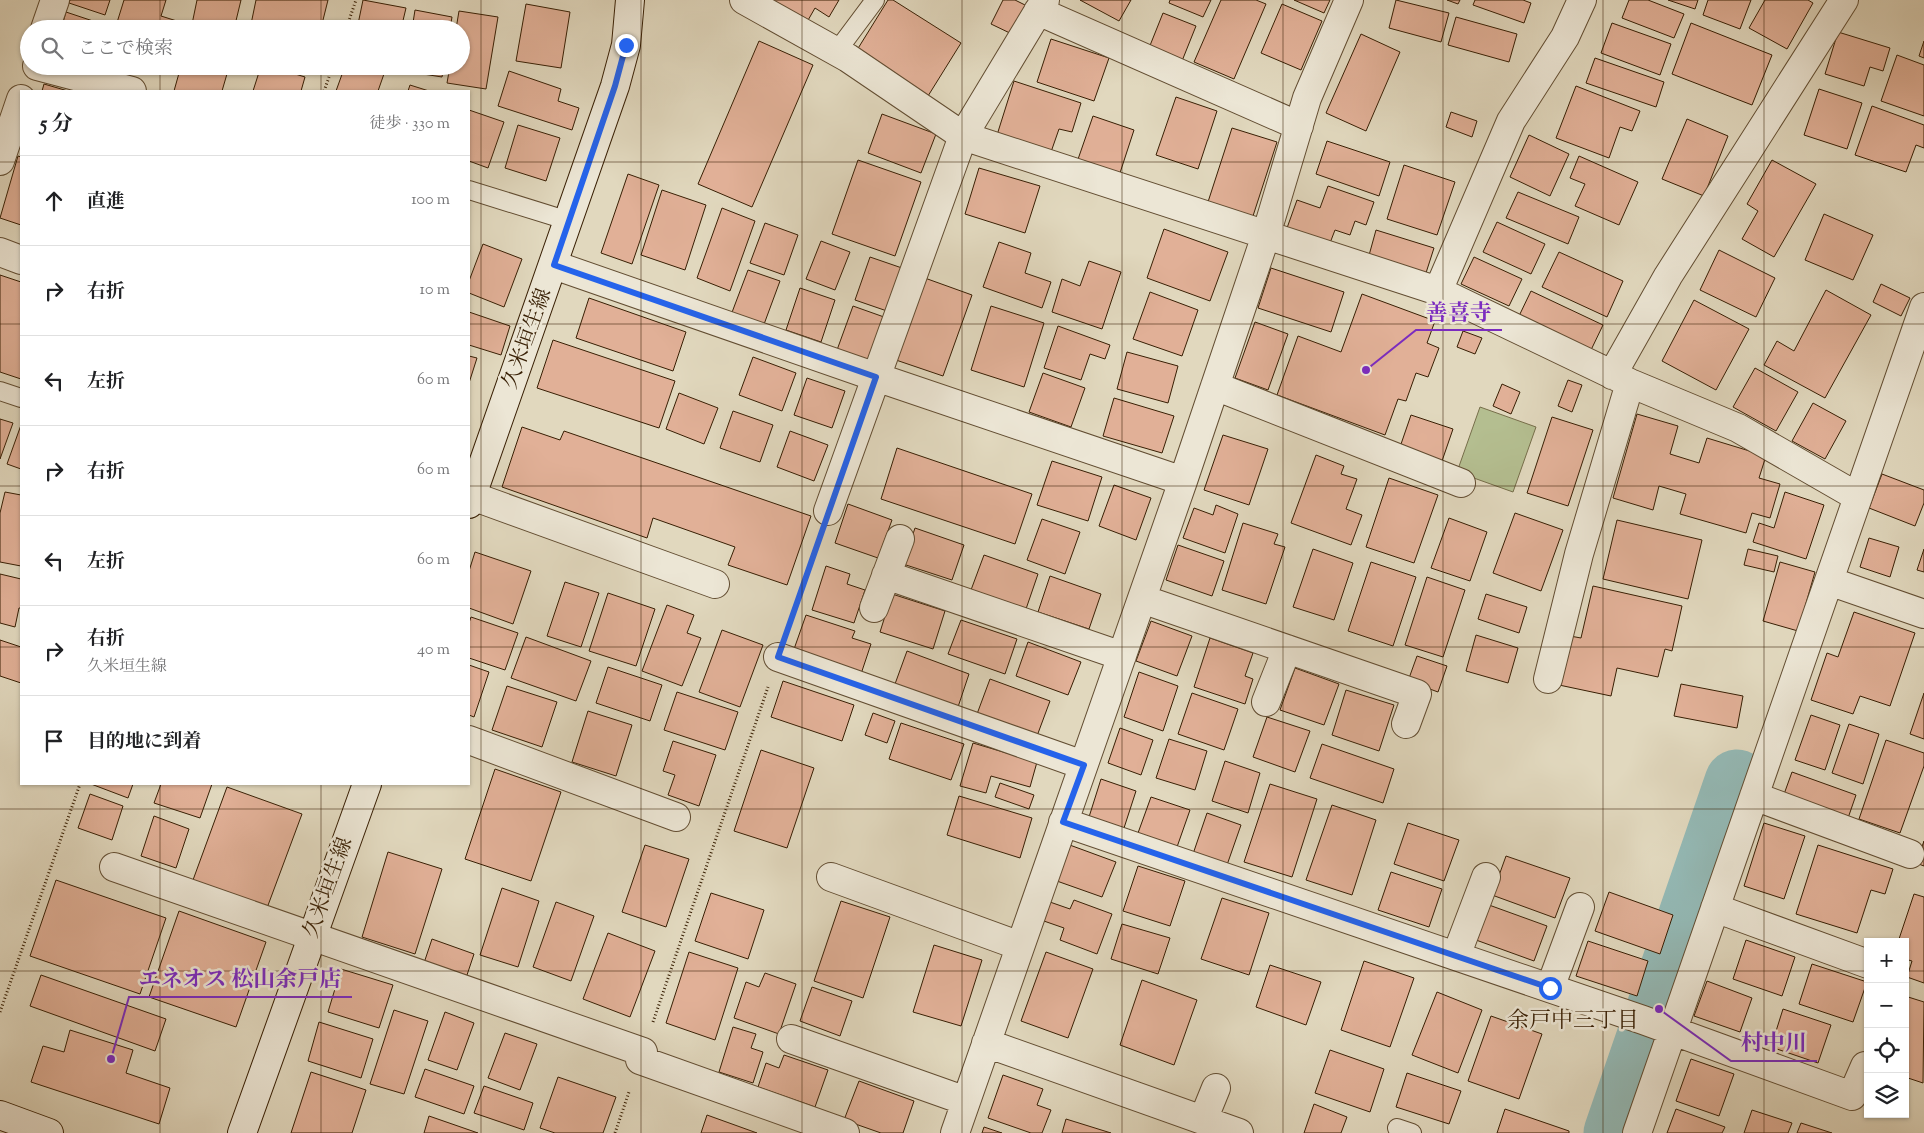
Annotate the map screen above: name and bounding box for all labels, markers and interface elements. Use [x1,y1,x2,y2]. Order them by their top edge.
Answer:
search box [20,20,470,75]
icon: search [38,34,66,62]
route end [615,34,638,57]
text: ここで検索 [78,36,173,63]
text: 5 分 [40,110,73,140]
text: 徒歩 · 330 m [369,113,450,136]
icon: ahead [40,187,68,215]
text: 直進 [87,189,125,216]
text: 100 m [411,189,450,212]
icon: right [40,277,68,305]
text: 右折 [87,279,125,306]
text: 10 m [420,279,450,302]
street label: 久米垣生線 [496,285,560,393]
callout: 善喜寺 [1416,293,1502,330]
text: 善喜寺 [1426,299,1492,331]
icon: left [40,367,68,395]
text: 左折 [87,369,125,396]
text: 60 m [417,369,450,392]
icon: right [40,457,68,485]
text: 右折 [87,459,125,486]
text: 60 m [417,459,450,482]
icon: left [40,547,68,575]
text: 左折 [87,549,125,576]
text: 60 m [417,549,450,572]
text: 右折 [87,626,125,653]
icon: right [40,637,68,665]
text: 40 m [417,639,450,662]
text: 久米垣生線 [87,656,167,679]
icon: arrive [40,727,68,755]
text: 目的地に到着 [87,729,201,756]
street label: 久米垣生線 [297,834,361,942]
map controls [1864,938,1909,1118]
button: + [1864,938,1909,983]
callout: エネオス 松山余戸店 [129,960,352,997]
text: エネオス 松山余戸店 [139,965,341,997]
route start [1539,977,1562,1000]
button: − [1864,983,1909,1028]
district label: 余戸中三丁目 [1507,1006,1639,1038]
callout: 村中川 [1731,1024,1817,1061]
button: locate [1864,1028,1909,1073]
text: 村中川 [1741,1029,1807,1061]
button: layers [1864,1073,1909,1118]

